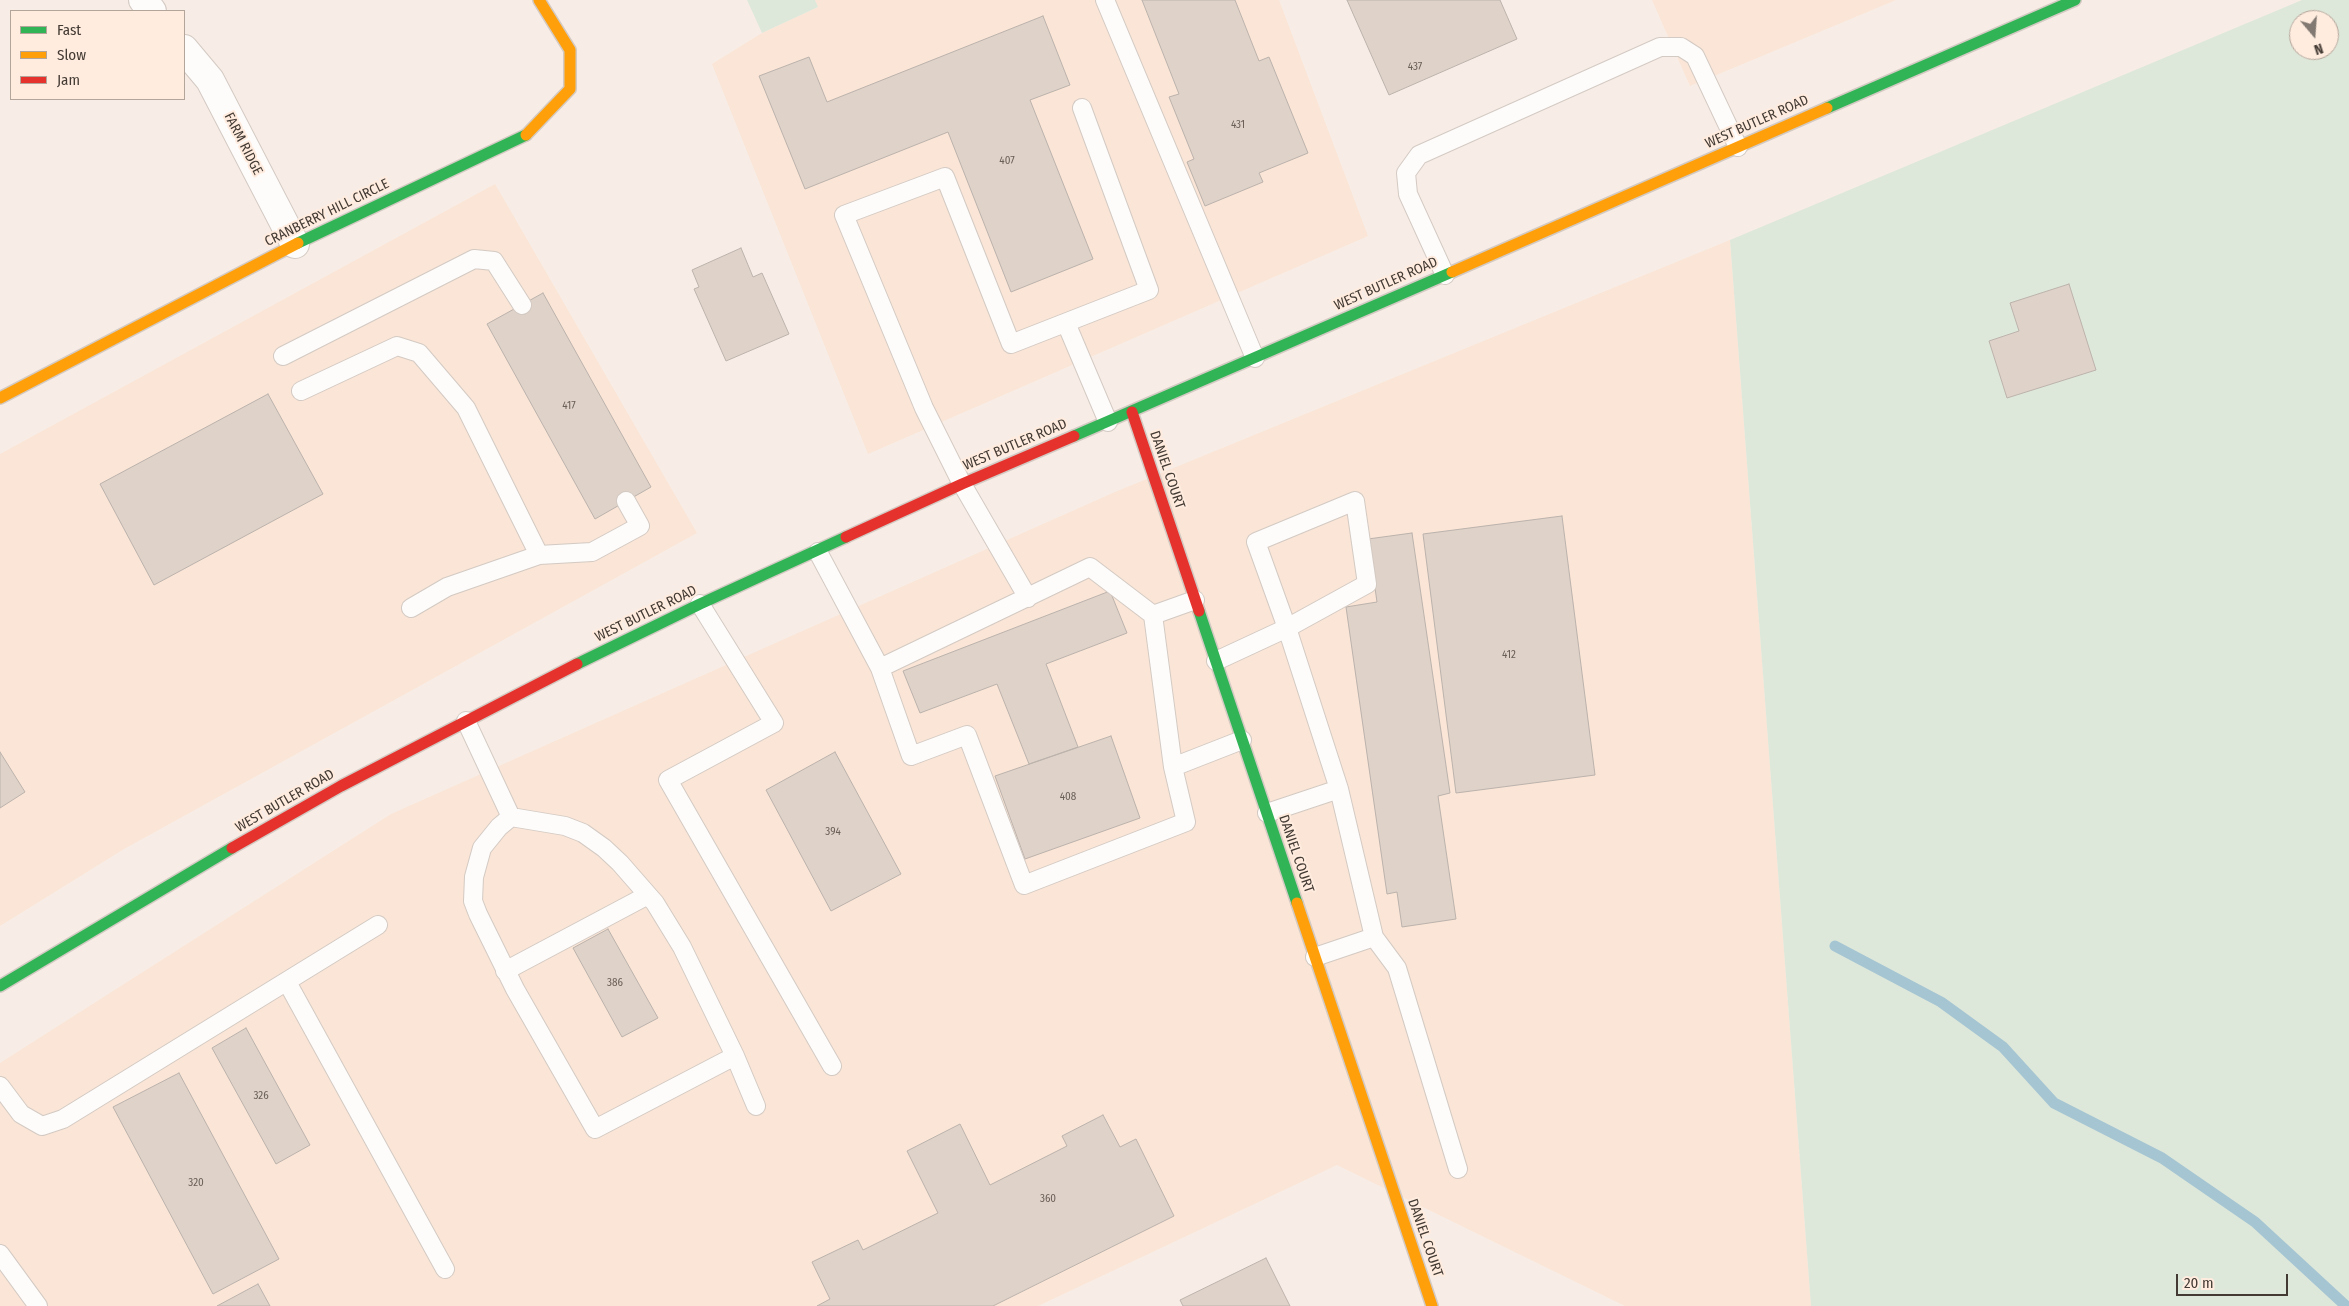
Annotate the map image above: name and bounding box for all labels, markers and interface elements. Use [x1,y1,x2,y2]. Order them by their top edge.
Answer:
legend [10,10,185,100]
north arrow [2289,10,2339,60]
text: Fast [57,21,81,39]
text: N [2312,39,2325,58]
text: Slow [57,46,86,64]
house number: 437 [1408,60,1422,74]
text: Jam [57,71,80,89]
street label: WEST BUTLER ROAD [1703,92,1811,152]
street label: FARM RIDGE [220,110,266,178]
house number: 431 [1231,118,1245,132]
house number: 407 [999,154,1015,168]
street label: CRANBERRY HILL CIRCLE [262,176,392,250]
street label: WEST BUTLER ROAD [1332,254,1440,314]
house number: 417 [562,399,576,413]
street label: WEST BUTLER ROAD [961,416,1069,474]
street label: DANIEL COURT [1146,429,1188,511]
street label: WEST BUTLER ROAD [592,582,700,646]
house number: 412 [1502,648,1516,662]
street label: WEST BUTLER ROAD [233,766,337,836]
house number: 408 [1060,790,1076,804]
street label: DANIEL COURT [1275,813,1317,895]
house number: 394 [825,825,841,839]
house number: 386 [607,976,623,990]
house number: 326 [253,1089,269,1103]
house number: 320 [188,1176,204,1190]
house number: 360 [1040,1192,1056,1206]
street label: DANIEL COURT [1404,1197,1446,1279]
scale bar [2179,1264,2292,1296]
text: 20 m [2184,1274,2214,1292]

